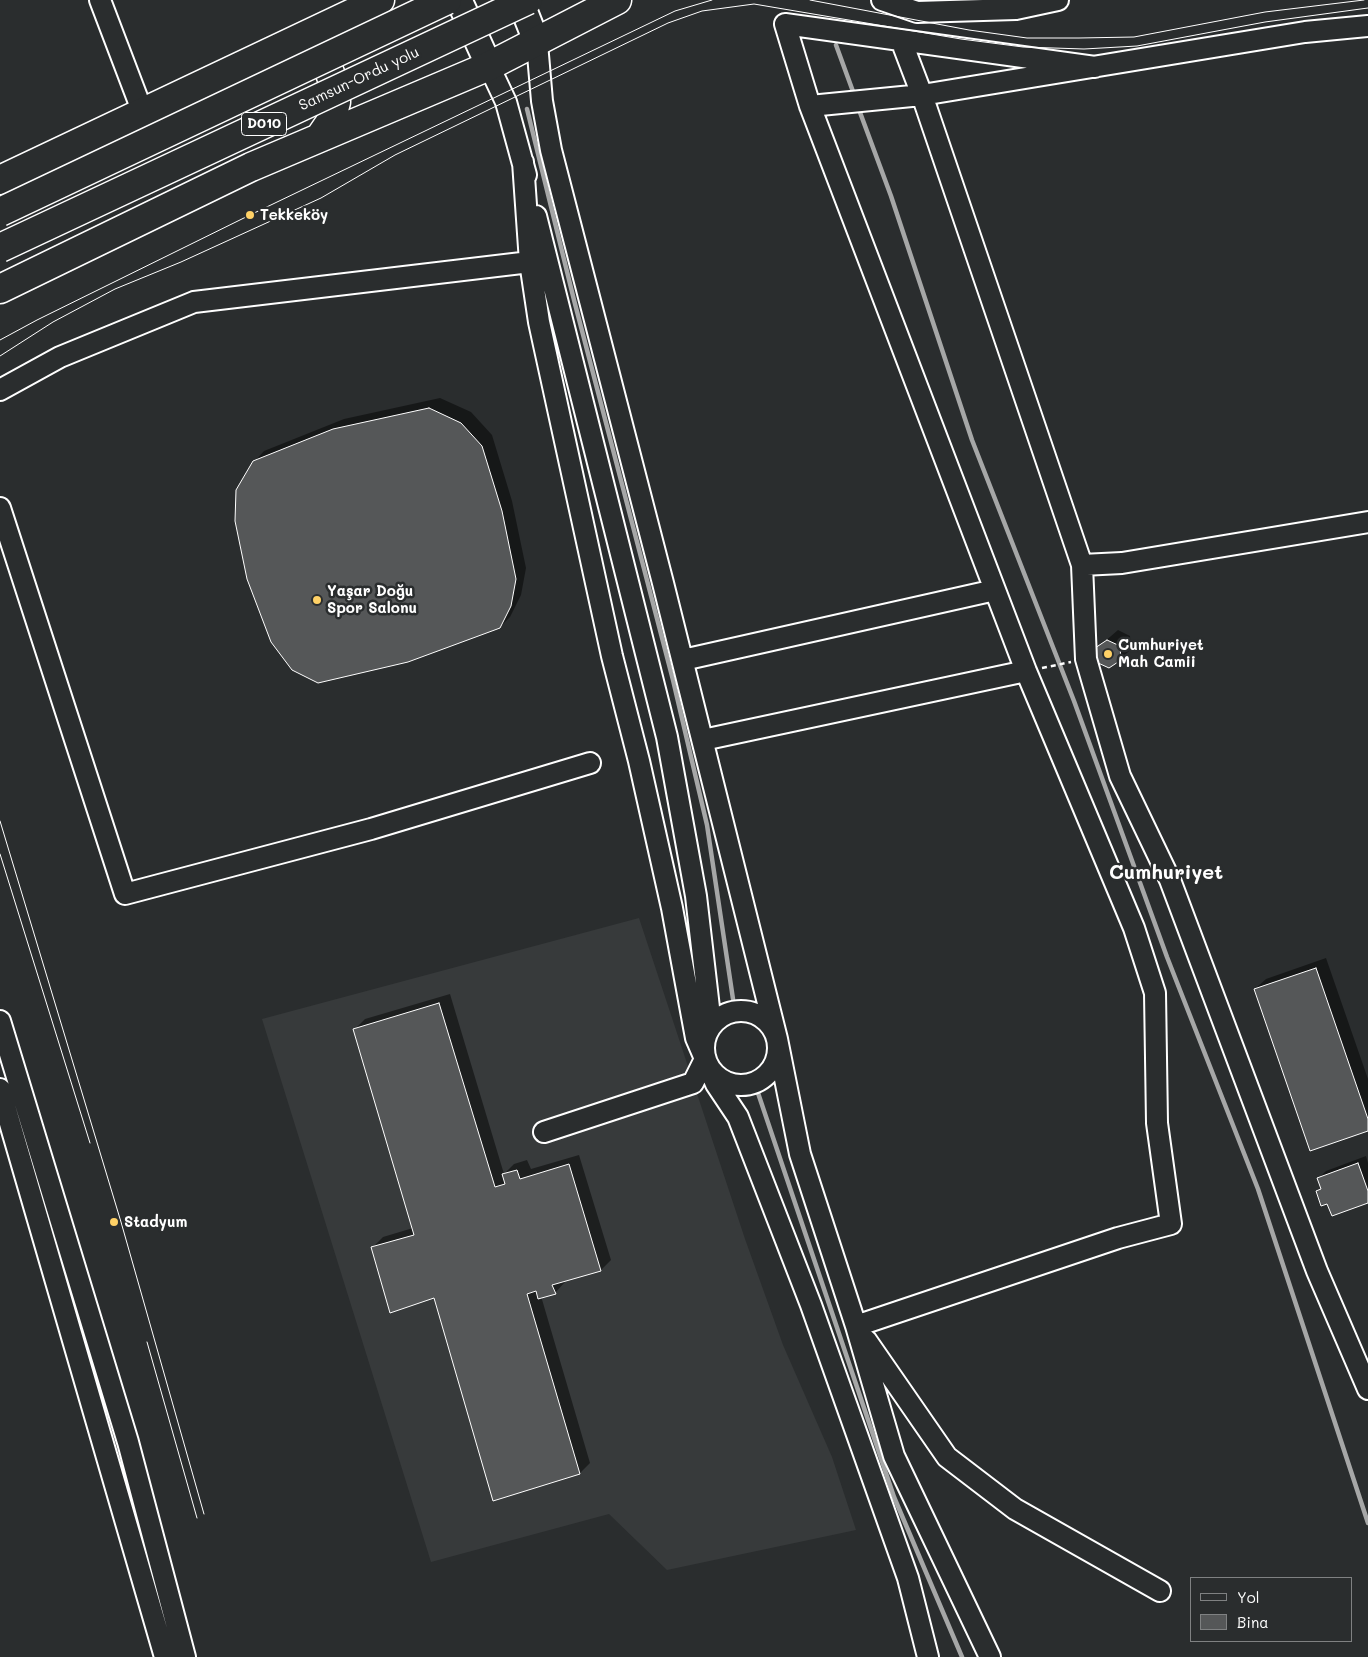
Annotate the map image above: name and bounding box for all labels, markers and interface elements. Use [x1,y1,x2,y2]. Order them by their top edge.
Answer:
street label: Samsun-Ordu yolu [296,43,422,115]
road number: D010 [242,112,286,136]
place label: Tekkeköy [260,206,328,224]
marker: Tekkeköy [244,209,256,221]
place label: Yaşar Doğu Spor Salonu [327,582,417,617]
marker: Yaşar Doğu Spor Salonu [311,594,323,606]
place label: Cumhuriyet Mah Camii [1118,636,1204,671]
marker: Cumhuriyet Mah Camii [1102,648,1114,660]
district label: Cumhuriyet [1109,861,1223,885]
place label: Stadyum [124,1213,187,1231]
marker: Stadyum [108,1216,120,1228]
legend [1190,1577,1353,1642]
text: Yol [1237,1587,1260,1607]
text: Bina [1237,1612,1269,1632]

